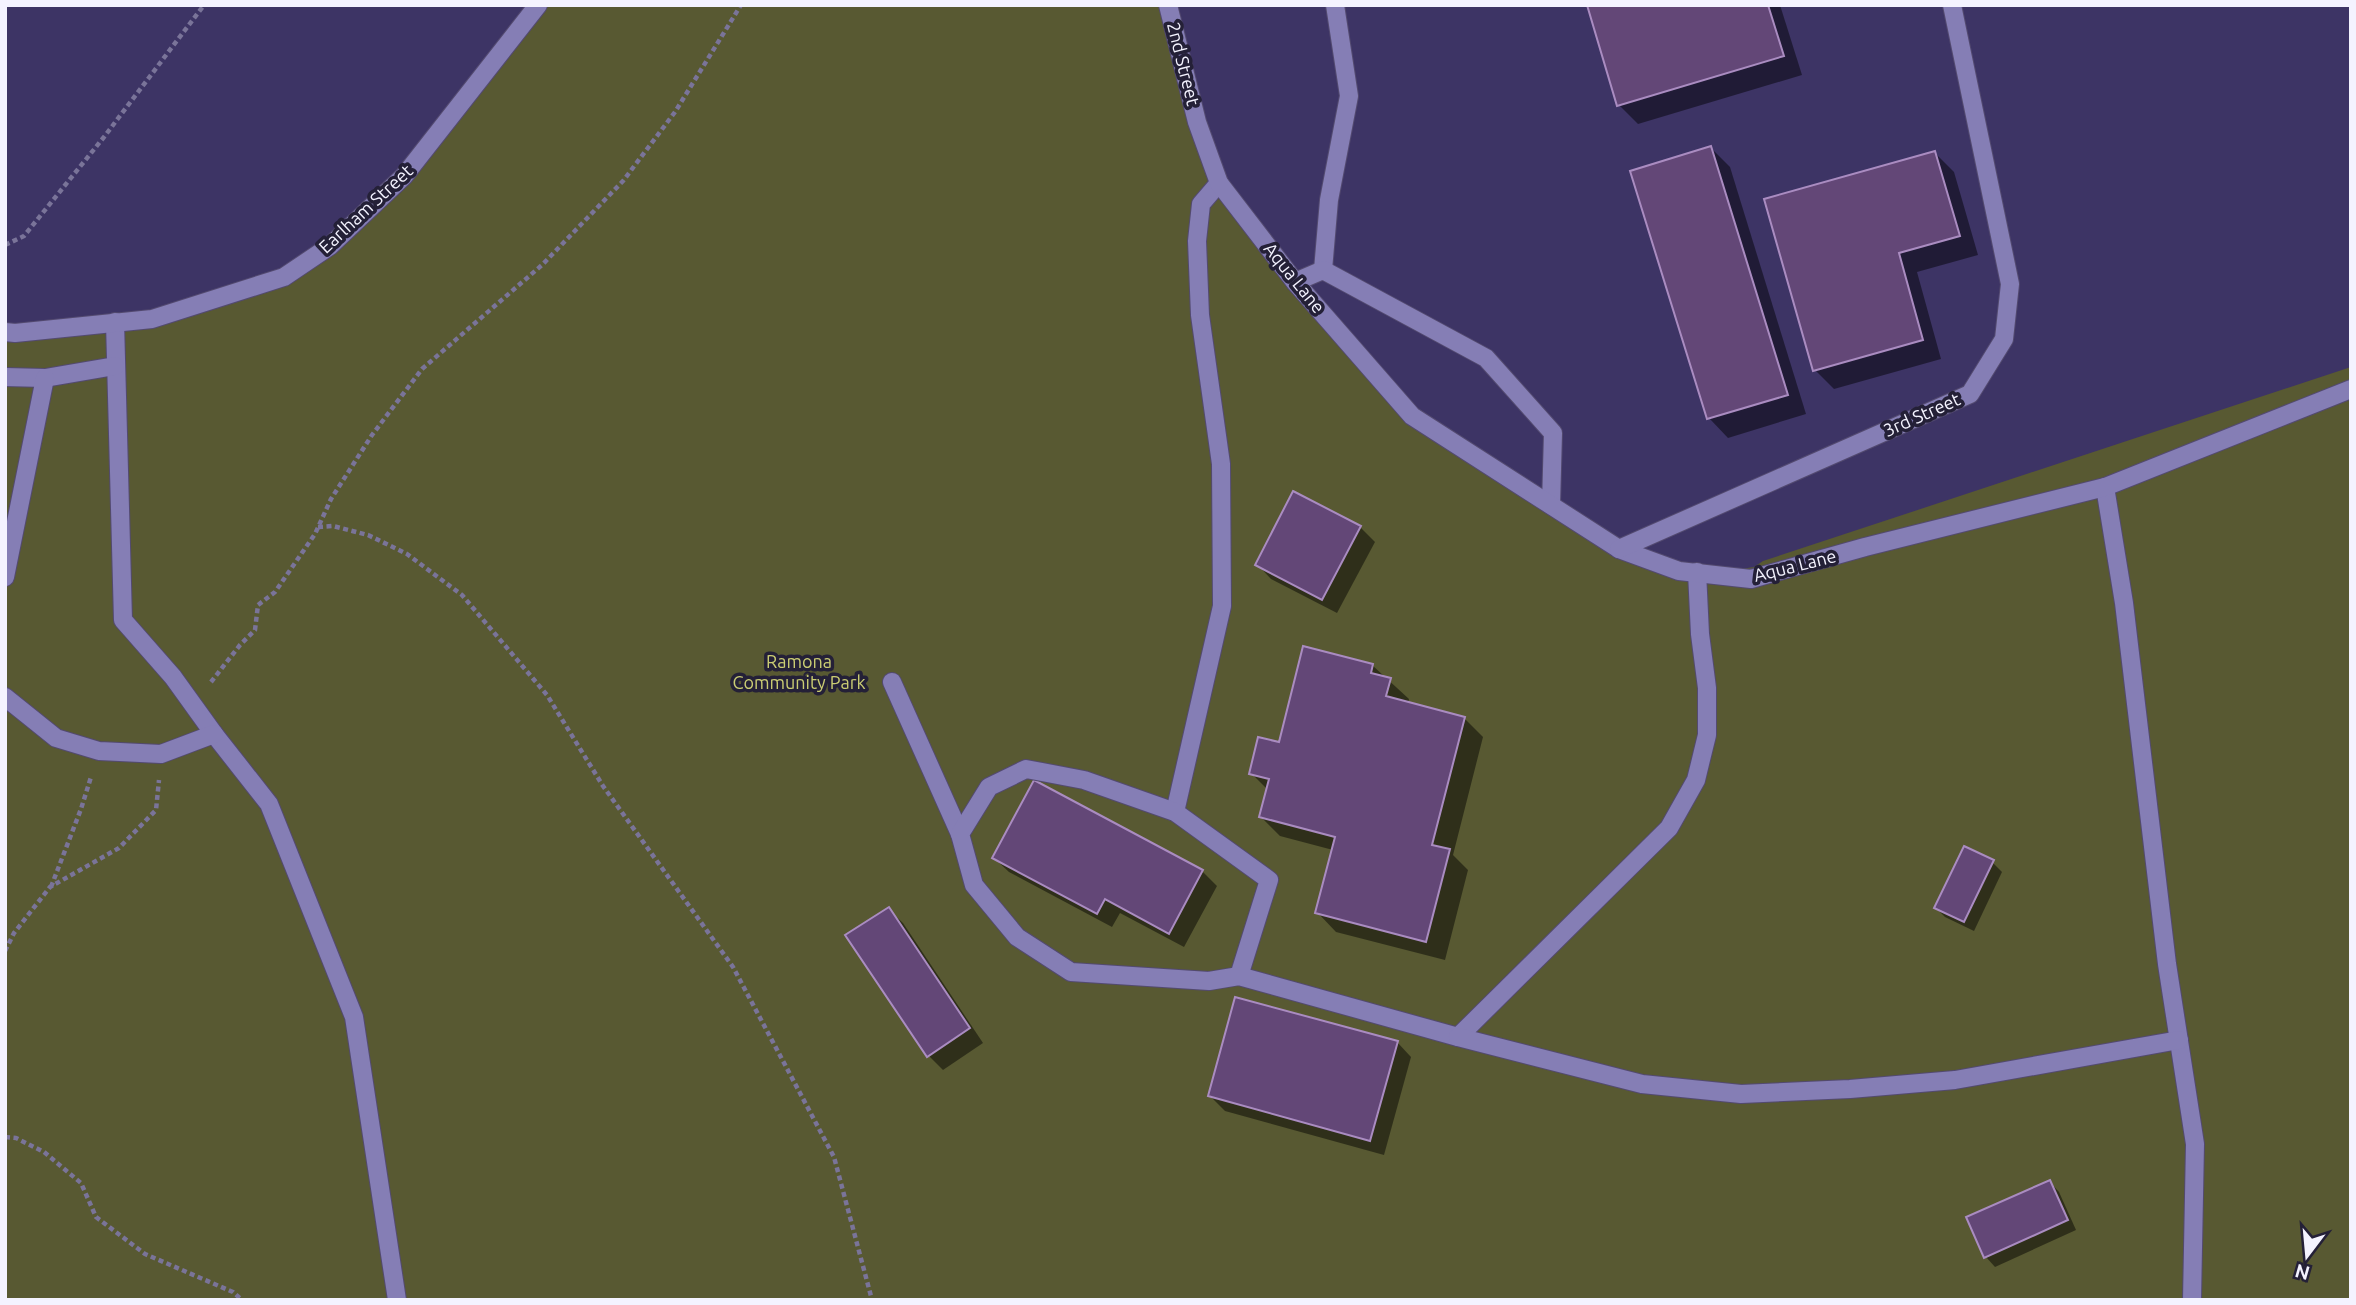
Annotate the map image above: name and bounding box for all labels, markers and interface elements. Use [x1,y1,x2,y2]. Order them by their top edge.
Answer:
street label: 2nd Street [1164,20,1204,108]
street label: Earlham Street [315,160,416,257]
street label: Aqua Lane [1260,238,1329,317]
street label: 3rd Street [1880,388,1963,440]
street label: Aqua Lane [1751,545,1838,585]
park label: Ramona Community Park [732,651,866,692]
north arrow [2272,1221,2342,1291]
text: N [2292,1260,2312,1285]

